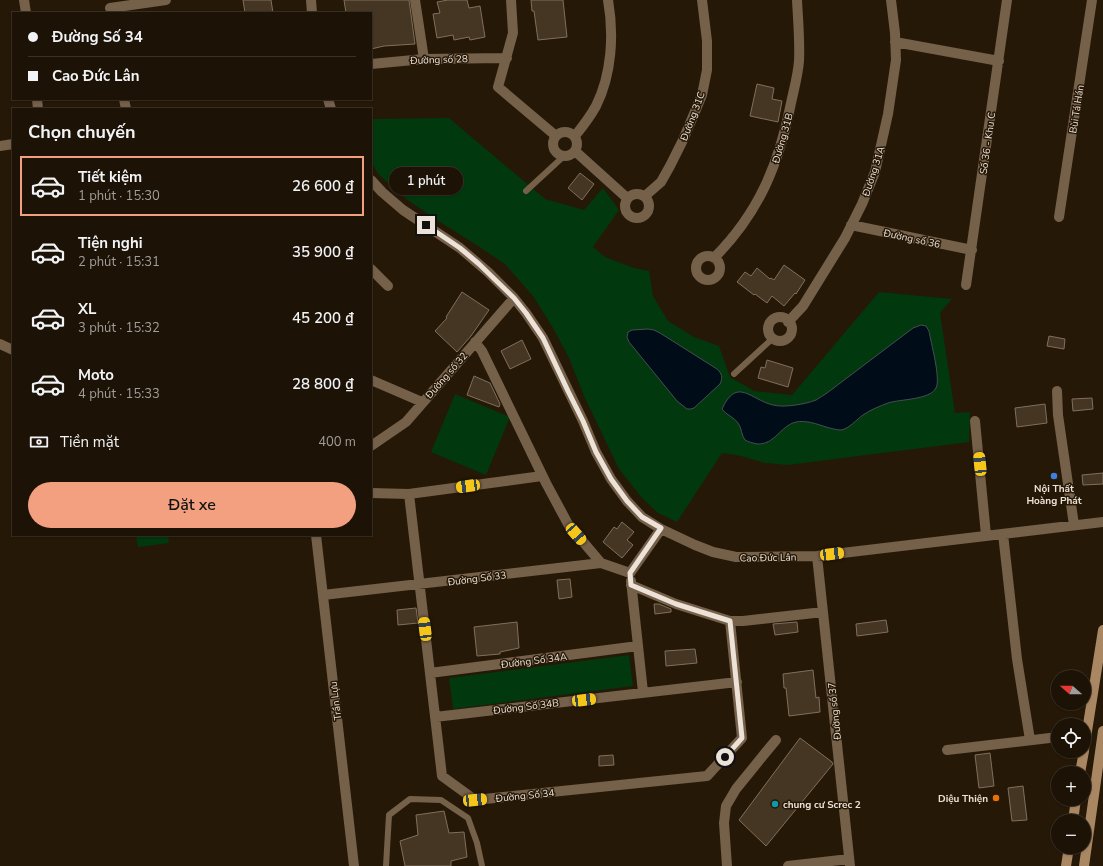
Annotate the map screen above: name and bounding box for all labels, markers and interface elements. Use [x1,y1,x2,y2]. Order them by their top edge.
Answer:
text: Đường Số 34 [52,27,143,47]
street label: Đường số 28 [409,52,468,68]
text: Cao Đức Lân [52,66,139,86]
street label: Bùi Tá Hán [1066,84,1088,134]
street label: Đường 31C [677,90,709,144]
street label: Đường 31B [769,111,797,166]
street label: Số 36 - Khu C [977,111,999,175]
text: Chọn chuyến [28,120,136,144]
street label: Đường 31A [859,144,889,199]
text: Tiết kiệm [78,167,142,187]
callout: 1 phút [389,167,463,195]
icon: car [30,168,66,204]
text: 1 phút [407,172,445,190]
text: 26 600 ₫ [292,176,354,196]
text: 1 phút · 15:30 [78,187,160,205]
route end [417,216,435,234]
street label: Đường số 36 [881,226,941,252]
text: Tiện nghi [78,233,143,253]
icon: car [30,234,66,270]
text: 35 900 ₫ [292,242,354,262]
text: 2 phút · 15:31 [78,253,160,271]
text: XL [78,299,97,319]
icon: car [30,300,66,336]
text: 45 200 ₫ [292,308,354,328]
text: 3 phút · 15:32 [78,319,160,337]
street label: Đường số 32 [422,349,471,403]
text: Moto [78,365,114,385]
icon: car [30,366,66,402]
text: 28 800 ₫ [292,374,354,394]
text: 4 phút · 15:33 [78,385,160,403]
icon: cash [28,431,50,453]
text: Tiền mặt [60,432,119,452]
text: 400 m [318,433,356,451]
car [973,451,987,477]
marker: Nội Thất Hoàng Phát [1049,471,1059,481]
car [455,478,481,494]
button: Đặt xe [28,482,356,528]
place label: Nội Thất Hoàng Phát [1026,482,1082,508]
car [564,521,588,547]
car [819,547,845,561]
street label: Cao Đức Lân [740,551,796,565]
street label: Đường Số 33 [446,568,507,590]
car [418,616,432,642]
street label: Đường Số 34A [499,650,569,672]
north arrow [1051,670,1091,710]
map controls [1051,670,1091,854]
street label: Trần Lựu [327,681,345,721]
street label: Đường số 37 [825,682,845,741]
car [571,693,597,707]
street label: Đường Số 34B [492,696,560,718]
button: locate [1051,718,1091,758]
route start [716,748,734,766]
button: + [1051,766,1091,806]
street label: Đường Số 34 [494,786,555,806]
place label: Diệu Thiện [938,792,988,806]
car [462,793,488,807]
marker: Diệu Thiện [991,793,1001,803]
place label: chung cư Screc 2 [783,798,861,812]
marker: chung cư Screc 2 [770,799,780,809]
button: − [1051,814,1091,854]

